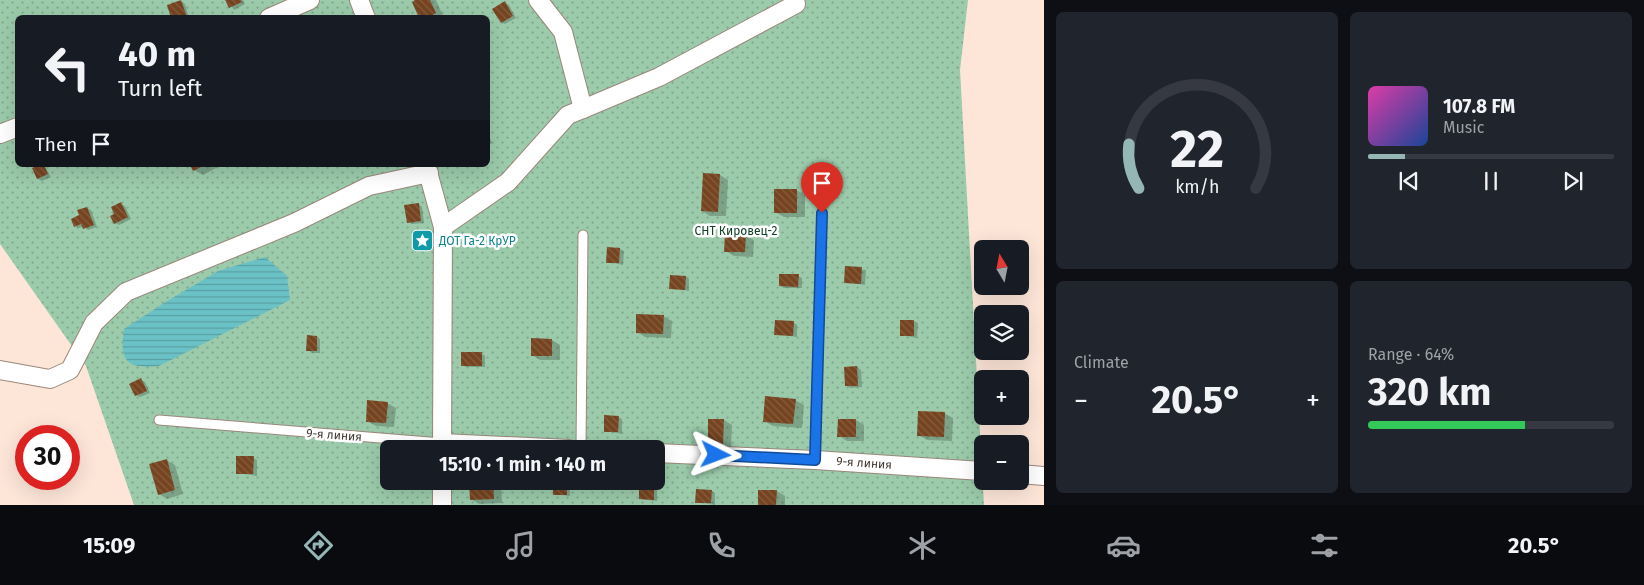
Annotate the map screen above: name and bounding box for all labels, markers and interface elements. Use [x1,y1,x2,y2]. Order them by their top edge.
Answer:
text: 40 m [118,33,196,75]
icon: left [35,35,100,100]
text: Turn left [118,75,202,102]
text: 107.8 FM [1443,95,1515,118]
text: 22 [1170,118,1224,181]
text: Music [1443,118,1484,137]
icon: arrive [87,130,115,158]
text: Then [35,133,77,156]
pin [801,162,843,213]
icon: previous [1395,167,1423,195]
icon: pause [1477,167,1505,195]
icon: next [1559,167,1587,195]
icon: arrive [808,169,836,197]
text: km/h [1175,176,1219,198]
park label: СНТ Кировец-2 [695,224,777,238]
place icon: ДОТ Га-2 КрУР [411,229,435,253]
place label: ДОТ Га-2 КрУР [438,234,516,248]
north arrow [974,240,1029,295]
map controls [974,240,1029,490]
button: layers [974,305,1029,360]
text: Range · 64% [1368,345,1454,364]
text: Climate [1074,353,1129,372]
text: 320 km [1368,369,1491,415]
button: + [974,370,1029,425]
text: 20.5° [1151,377,1243,423]
text: − [1074,384,1088,417]
text: + [1306,384,1320,417]
speed limit sign: 30 [15,425,80,490]
street label: 9-я линия [306,426,362,444]
position arrow [689,428,741,480]
button: − [974,435,1029,490]
text: 15:10 · 1 min · 140 m [439,453,606,476]
street label: 9-я линия [836,454,892,472]
icon: directions [301,528,336,563]
icon: music [503,528,538,563]
icon: phone [704,528,739,563]
icon: climate [905,528,940,563]
icon: car [1106,528,1141,563]
icon: filters [1307,528,1342,563]
text: 15:09 [83,532,135,559]
text: 20.5° [1508,532,1561,559]

